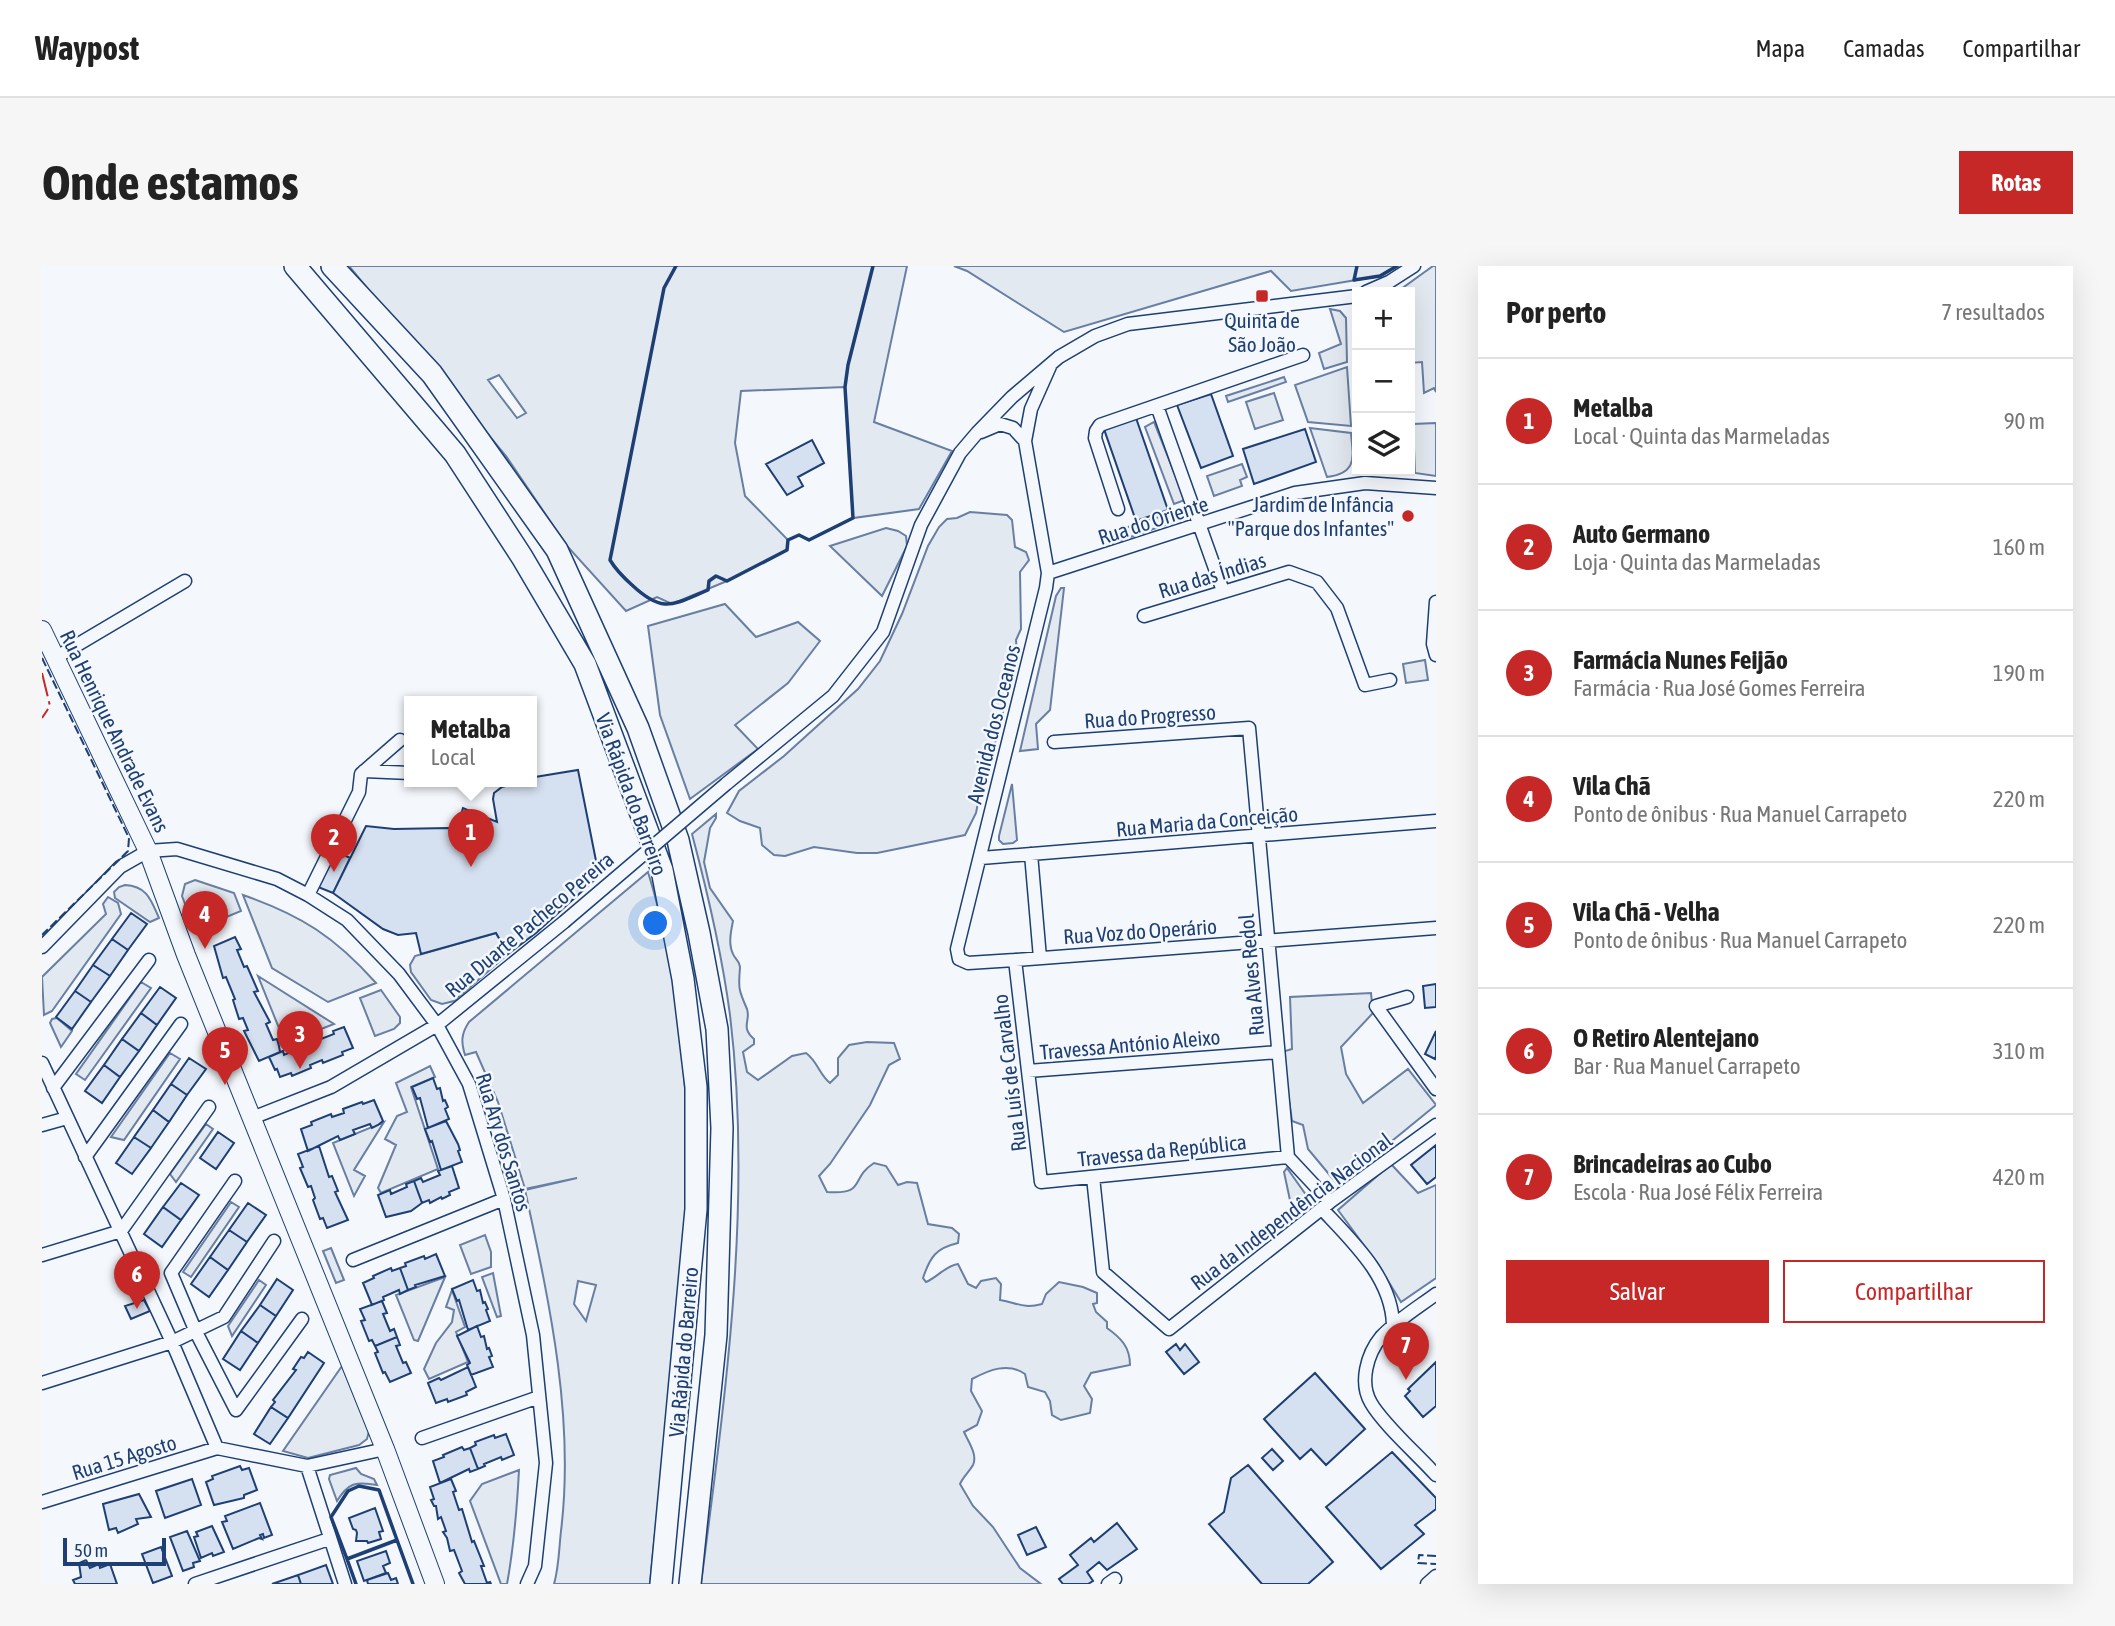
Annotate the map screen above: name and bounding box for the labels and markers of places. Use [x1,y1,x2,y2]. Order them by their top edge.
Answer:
marker: Quinta de São João [1254,288,1270,304]
place label: Quinta de São João [1224,308,1300,356]
place label: Jardim de Infância "Parque dos Infantes" [1228,492,1394,540]
marker: Jardim de Infância "Parque dos Infantes" [1400,508,1416,524]
pin: 1 [448,809,494,867]
pin: 2 [311,814,357,872]
pin: 4 [182,891,228,949]
pin: 3 [277,1011,323,1069]
pin: 5 [202,1027,248,1085]
pin: 6 [114,1251,160,1309]
pin: 7 [1383,1322,1429,1380]

